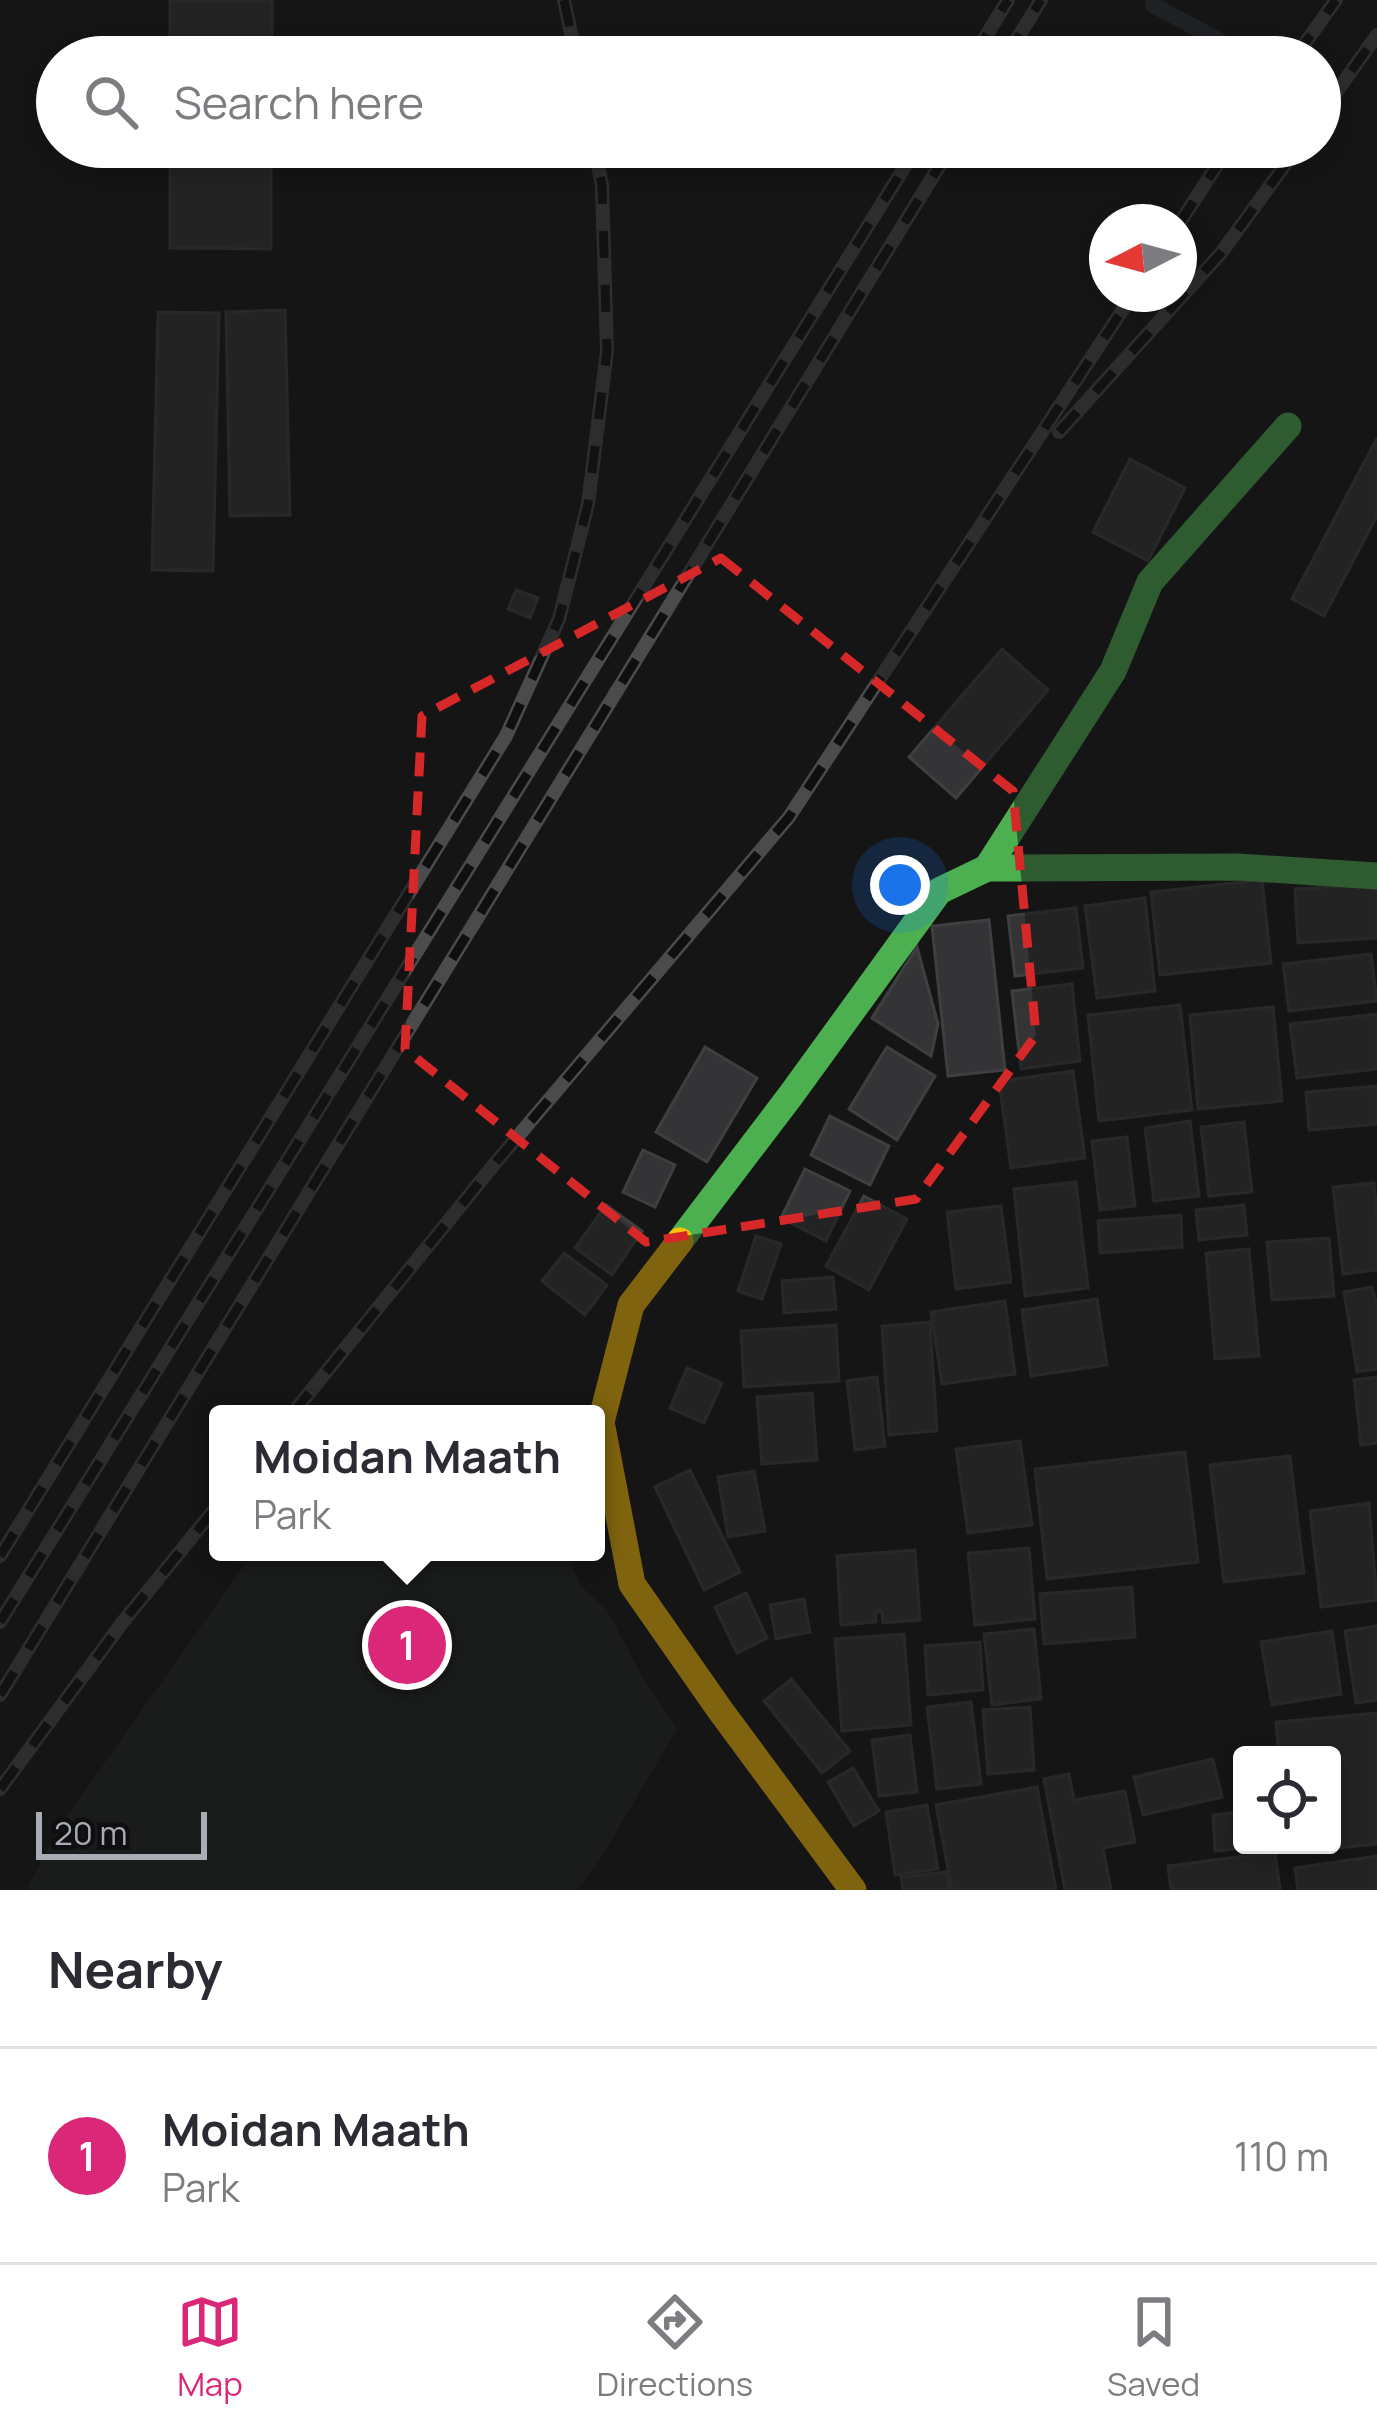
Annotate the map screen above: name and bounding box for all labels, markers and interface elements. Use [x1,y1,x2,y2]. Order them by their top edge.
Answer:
search box [36,36,1341,168]
icon: search [78,69,144,135]
text: Search here [174,71,424,133]
north arrow [1089,204,1197,312]
your location [870,855,930,915]
popup [209,1405,605,1561]
text: Moidan Maath [253,1425,561,1487]
text: Park [253,1487,331,1541]
pin: 1 [368,1600,446,1690]
map controls [1233,1746,1341,1854]
button: locate [1233,1746,1341,1854]
scale bar [36,1806,207,1859]
text: 20 m [54,1810,128,1855]
text: Nearby [48,1934,223,2003]
text: Moidan Maath [162,2098,470,2160]
text: 1 [78,2129,96,2183]
text: 110 m [1234,2129,1329,2183]
text: Park [162,2160,240,2214]
tab: Map [177,2289,243,2406]
tab: Directions [597,2289,753,2406]
tab: Saved [1107,2289,1200,2406]

